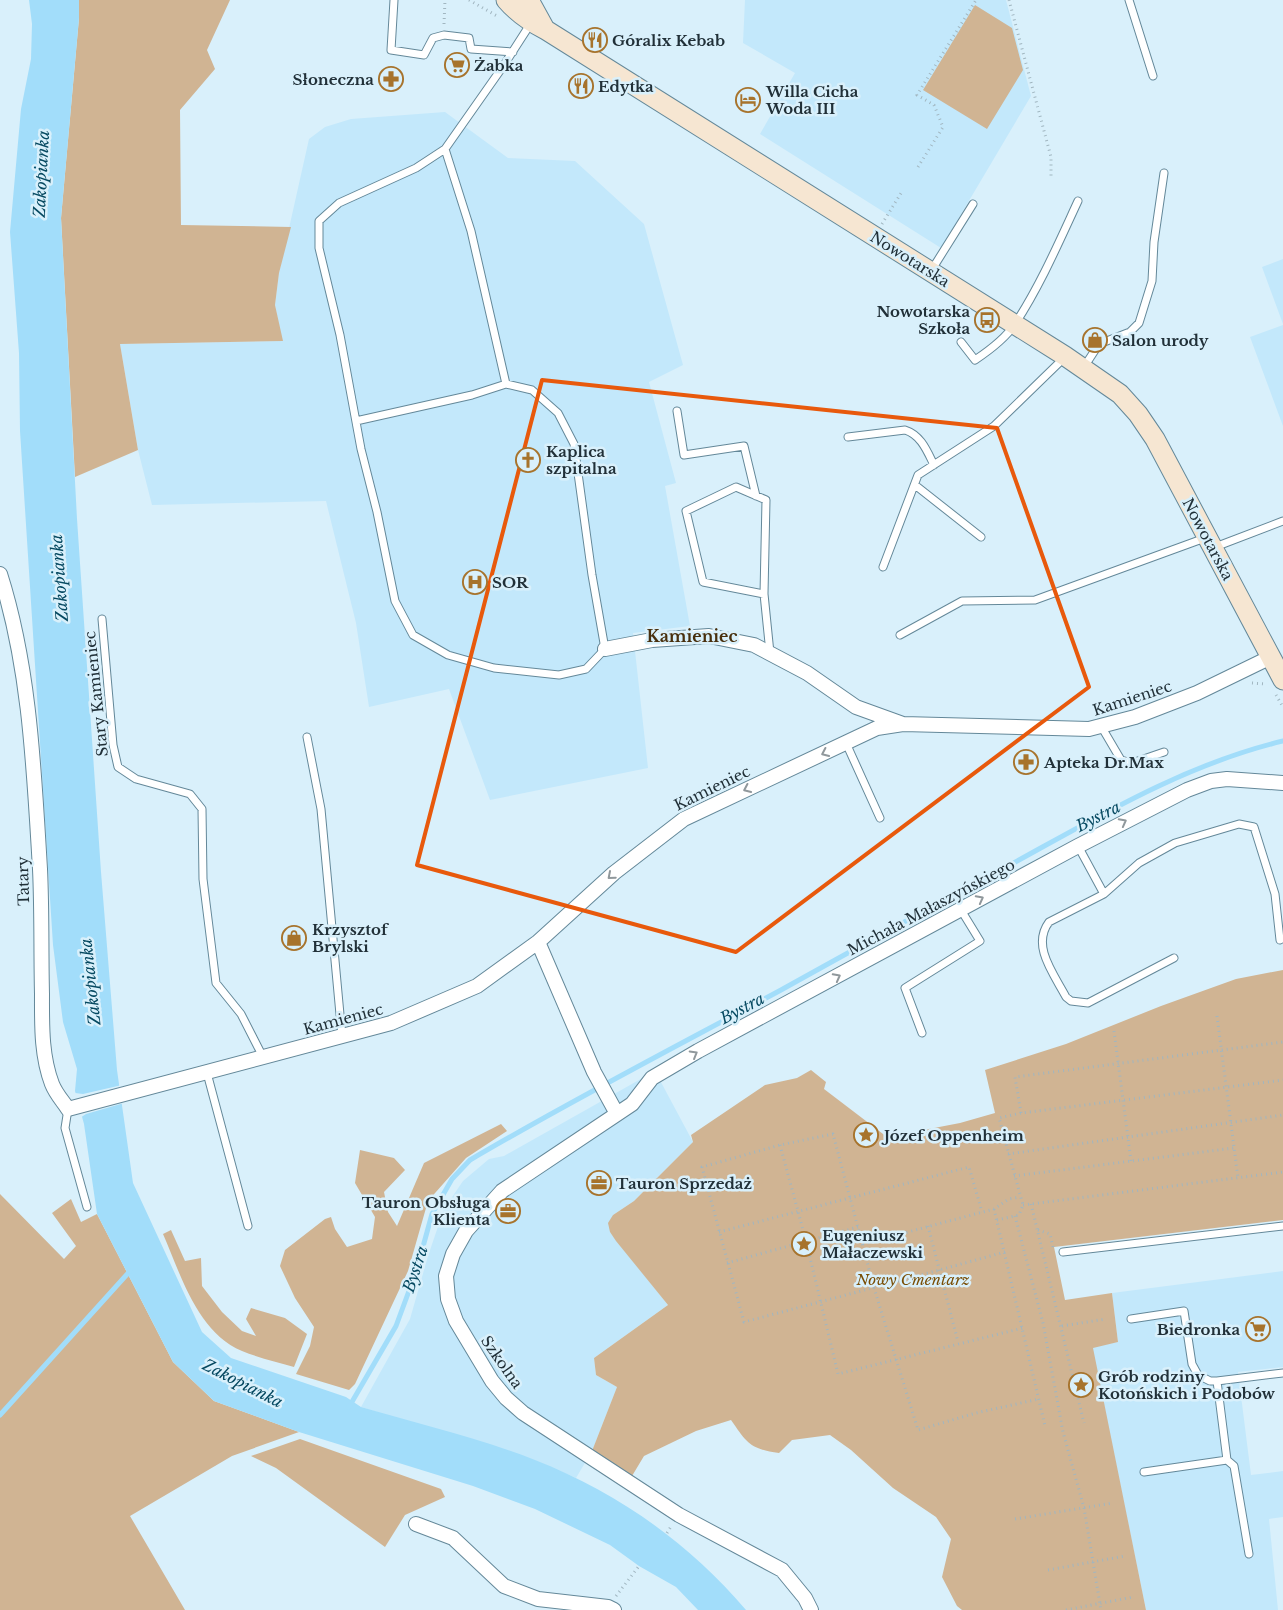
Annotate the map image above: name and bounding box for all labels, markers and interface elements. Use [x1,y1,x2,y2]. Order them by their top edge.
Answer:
restaurant icon: Góralix Kebab [582,27,608,53]
place label: Góralix Kebab [612,31,725,50]
supermarket icon: Żabka [444,52,470,78]
place label: Żabka [474,56,524,75]
pharmacy icon: Słoneczna [378,66,404,92]
place label: Słoneczna [293,70,374,89]
restaurant icon: Edytka [568,73,594,99]
place label: Edytka [598,77,654,96]
place label: Willa Cicha Woda III [765,82,859,118]
hotel icon: Willa Cicha Woda III [735,87,761,113]
water label: Zakopianka [29,130,53,219]
street label: Nowotarska [867,227,954,291]
place label: Nowotarska Szkoła [876,302,970,338]
bus stop icon: Nowotarska Szkoła [974,307,1000,333]
shop icon: Salon urody [1082,327,1108,353]
place label: Salon urody [1112,331,1209,350]
place label: Kaplica szpitalna [546,442,617,478]
church icon: Kaplica szpitalna [515,447,541,473]
street label: Nowotarska [1178,495,1238,584]
water label: Zakopianka [46,534,72,623]
hospital icon: SOR [462,569,488,595]
place label: SOR [492,573,529,592]
district label: Kamieniec [647,626,737,646]
street label: Stary Kamieniec [80,630,112,758]
street label: Kamieniec [1090,676,1174,720]
one-way arrow [821,746,830,757]
pharmacy icon: Apteka Dr.Max [1013,749,1039,775]
place label: Apteka Dr.Max [1043,753,1164,772]
street label: Kamieniec [671,762,753,814]
one-way arrow [743,782,752,793]
water label: Bystra [1071,796,1124,836]
one-way arrow [1118,818,1127,828]
street label: Michała Małaszyńskiego [844,855,1018,959]
street label: Tatary [13,856,33,906]
one-way arrow [608,870,617,878]
one-way arrow [975,895,984,905]
place label: Krzysztof Brylski [312,920,390,956]
shop icon: Krzysztof Brylski [281,925,307,951]
water label: Zakopianka [75,937,105,1028]
one-way arrow [832,973,841,983]
water label: Bystra [715,988,768,1028]
street label: Kamieniec [301,999,385,1039]
one-way arrow [689,1050,698,1060]
place icon: Józef Oppenheim [853,1122,879,1148]
place label: Józef Oppenheim [881,1126,1024,1145]
office icon: Tauron Sprzedaż [586,1170,612,1196]
place label: Tauron Sprzedaż [616,1174,752,1193]
place label: Tauron Obsługa Klienta [362,1193,490,1229]
office icon: Tauron Obsługa Klienta [495,1198,521,1224]
place label: Eugeniusz Małaczewski [822,1226,923,1262]
place icon: Eugeniusz Małaczewski [791,1231,817,1257]
water label: Bystra [398,1243,432,1296]
park label: Nowy Cmentarz [855,1270,970,1289]
supermarket icon: Biedronka [1245,1316,1271,1342]
place label: Biedronka [1157,1320,1240,1339]
street label: Szkolna [477,1332,527,1393]
water label: Zakopianka [199,1354,287,1412]
place label: Grób rodziny Kotońskich i Podobów [1098,1367,1276,1403]
place icon: Grób rodziny Kotońskich i Podobów [1068,1372,1094,1398]

